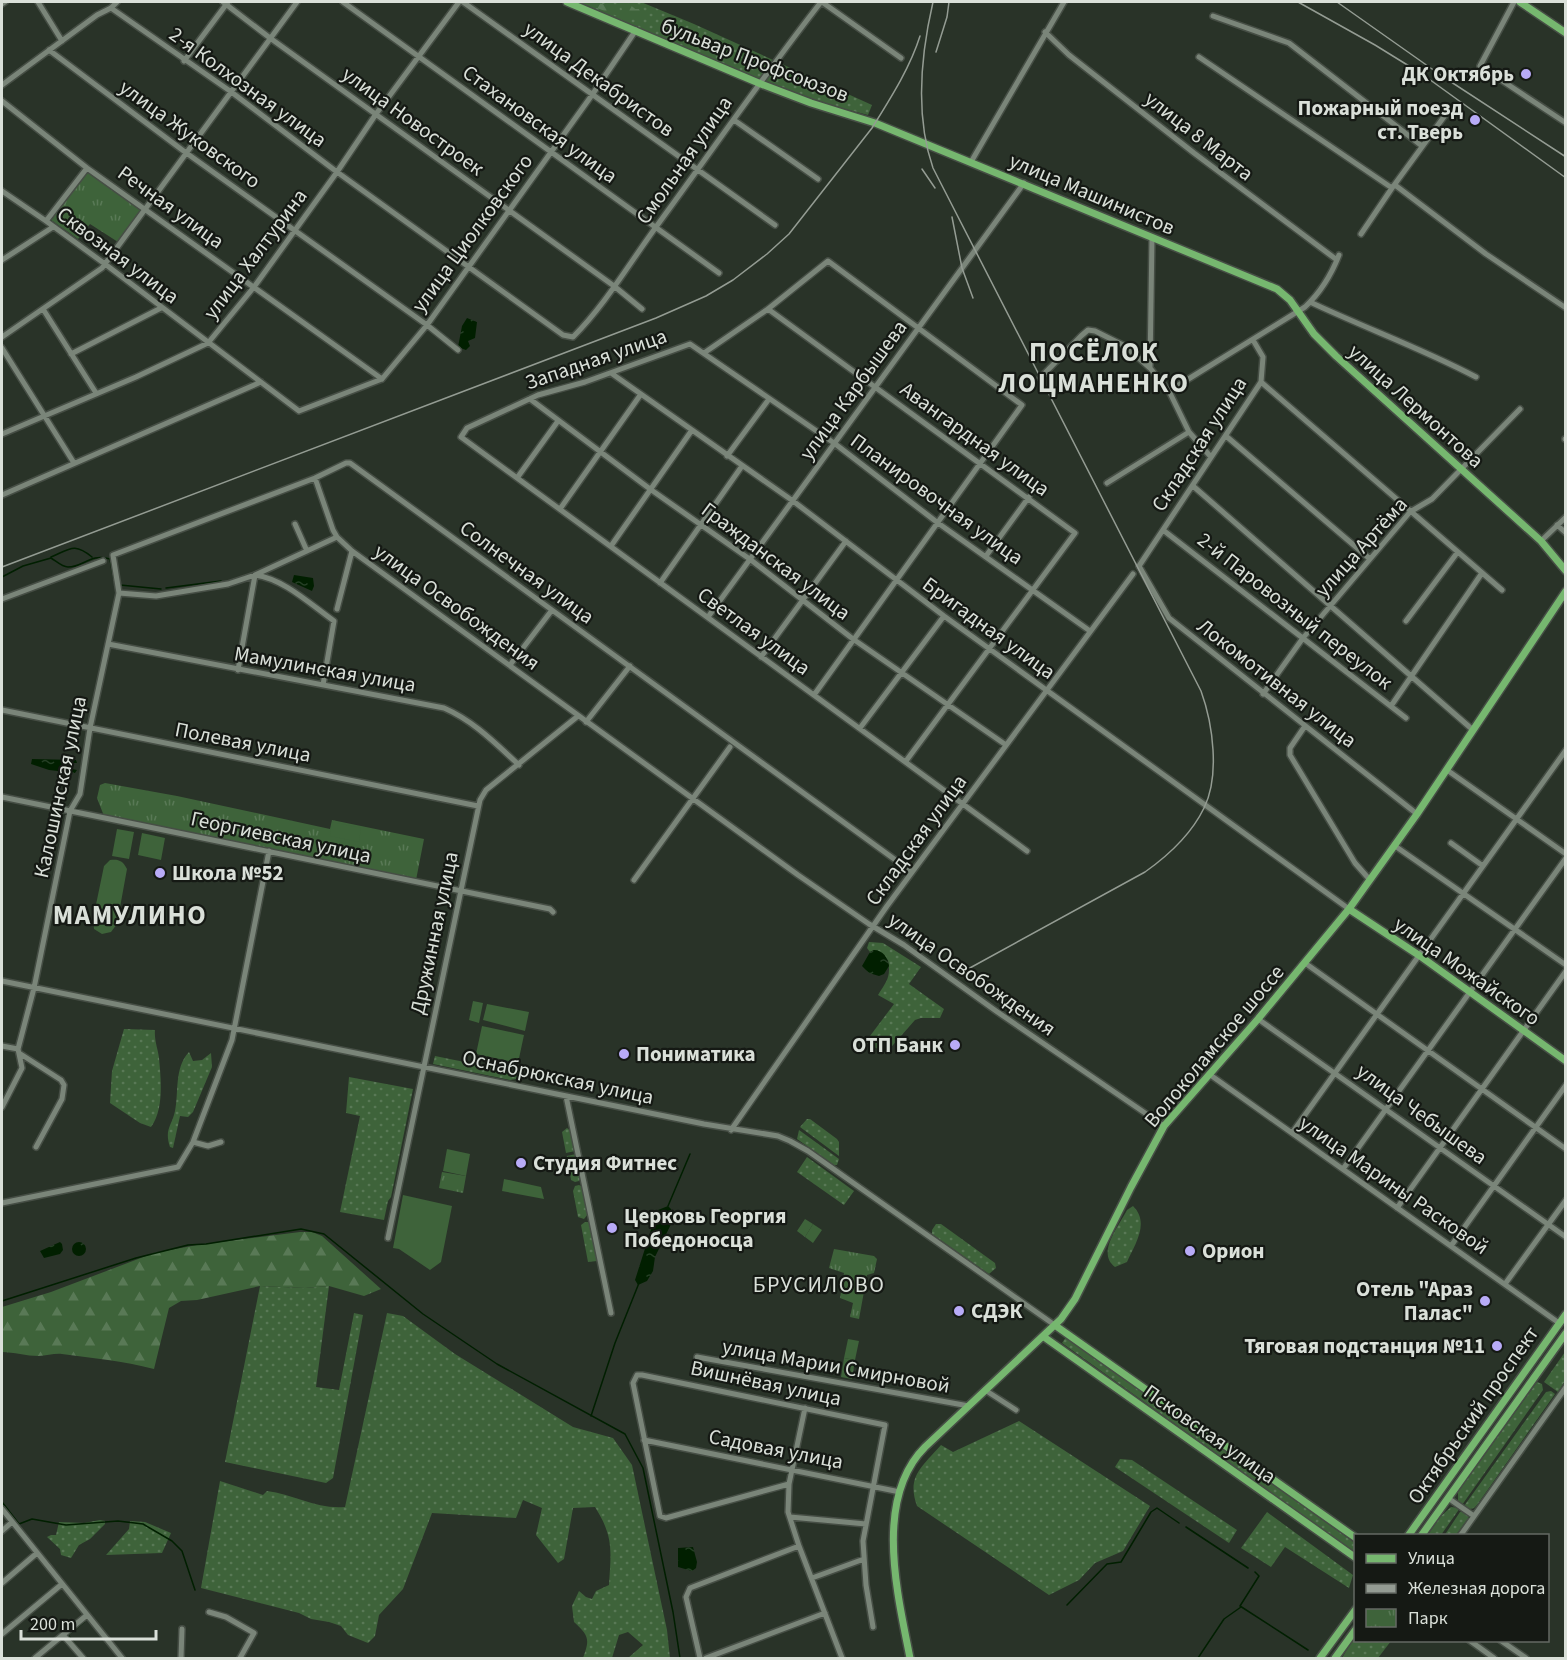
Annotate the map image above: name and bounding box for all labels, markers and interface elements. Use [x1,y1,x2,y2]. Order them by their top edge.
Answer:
street label: бульвар Профсоюзов [657,10,853,110]
street label: улица Декабристов [517,14,681,144]
street label: 2-я Колхозная улица [163,20,333,154]
street label: Стахановская улица [456,57,624,191]
street label: улица Новостроек [336,59,491,183]
place label: ДК Октябрь [1402,59,1514,89]
marker: ДК Октябрь [1519,67,1533,81]
street label: улица Жуковского [113,72,267,196]
street label: улица 8 Марта [1138,84,1260,188]
street label: Смольная улица [629,90,739,230]
place label: Пожарный поезд ст. Тверь [1297,93,1464,147]
marker: Пожарный поезд ст. Тверь [1468,113,1482,127]
street label: улица Машинистов [1005,146,1179,242]
street label: улица Циолковского [404,148,540,318]
street label: Речная улица [112,158,230,256]
street label: улица Халтурина [196,182,314,326]
street label: Сквозная улица [51,199,185,311]
street label: улица Карбышева [792,314,914,466]
street label: Западная улица [521,321,671,397]
district label: ПОСЁЛОК ЛОЦМАНЕНКО [997,333,1190,403]
street label: улица Лермонтова [1342,337,1490,475]
street label: Складская улица [1144,371,1254,517]
street label: Авангардная улица [894,374,1056,504]
street label: Планировочная улица [844,426,1030,572]
street label: улица Артёма [1308,490,1414,604]
street label: Гражданская улица [695,495,857,627]
street label: Солнечная улица [453,513,601,631]
street label: 2-й Паровозный переулок [1191,525,1399,697]
street label: улица Освобождения [368,537,546,677]
street label: Бригадная улица [916,569,1062,687]
street label: Светлая улица [691,580,817,682]
street label: Локомотивная улица [1191,611,1363,755]
street label: Мамулинская улица [232,638,418,700]
street label: Калошинская улица [26,693,94,881]
street label: Полевая улица [172,714,314,770]
street label: Складская улица [858,768,974,912]
street label: Георгиевская улица [188,803,374,871]
street label: Дружинная улица [402,849,466,1017]
place label: Школа №52 [172,858,284,888]
marker: Школа №52 [153,866,167,880]
district label: МАМУЛИНО [53,896,207,935]
street label: улица Освобождения [882,905,1062,1043]
street label: улица Можайского [1388,909,1546,1033]
street label: Волоколамское шоссе [1137,958,1291,1134]
place label: ОТП Банк [852,1030,943,1060]
marker: ОТП Банк [948,1038,962,1052]
place label: Пониматика [636,1039,756,1069]
street label: Оснабрюкская улица [460,1042,656,1112]
marker: Пониматика [617,1047,631,1061]
street label: улица Чебышева [1350,1056,1494,1172]
street label: улица Марины Расковой [1293,1108,1495,1262]
place label: Студия Фитнес [533,1148,677,1178]
marker: Студия Фитнес [514,1156,528,1170]
place label: Церковь Георгия Победоносца [624,1201,786,1255]
marker: Церковь Георгия Победоносца [605,1221,619,1235]
place label: Орион [1202,1236,1265,1266]
marker: Орион [1183,1244,1197,1258]
district label: БРУСИЛОВО [753,1269,885,1301]
place label: Отель "Араз Палас" [1356,1274,1473,1328]
marker: Отель "Араз Палас" [1478,1294,1492,1308]
place label: СДЭК [971,1296,1024,1326]
marker: СДЭК [952,1304,966,1318]
street label: Октябрьский проспект [1400,1320,1546,1510]
street label: улица Марии Смирновой [720,1331,952,1401]
place label: Тяговая подстанция №11 [1244,1331,1485,1361]
marker: Тяговая подстанция №11 [1490,1339,1504,1353]
street label: Вишнёвая улица [688,1352,844,1414]
street label: Псковская улица [1138,1377,1282,1491]
street label: Садовая улица [706,1421,846,1477]
legend [1354,1534,1549,1642]
text: Улица [1408,1546,1455,1571]
text: Железная дорога [1408,1576,1545,1601]
scale bar [21,1603,156,1641]
text: Парк [1408,1606,1448,1631]
text: 200 m [30,1612,75,1637]

